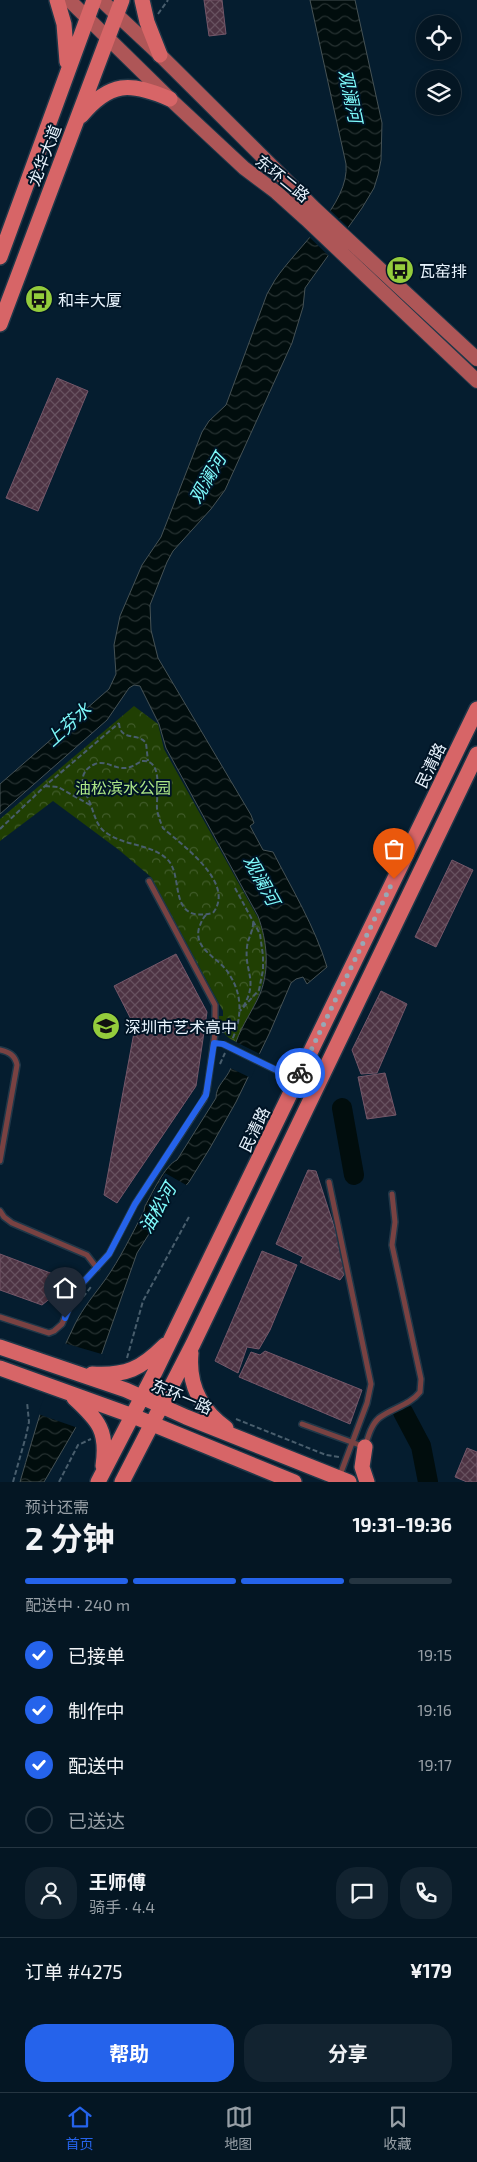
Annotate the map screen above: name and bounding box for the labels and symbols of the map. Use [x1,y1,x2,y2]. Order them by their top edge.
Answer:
water label: 观澜河 [335,67,368,128]
street label: 龙华大道 [24,122,64,188]
street label: 东环二路 [252,150,314,206]
bus stop icon: 瓦窑排 [385,255,415,285]
place label: 瓦窑排 [419,261,467,280]
bus stop icon: 和丰大厦 [24,284,54,314]
place label: 和丰大厦 [58,290,122,309]
water label: 观澜河 [184,447,232,507]
water label: 上芬水 [41,697,96,750]
street label: 民清路 [411,739,449,791]
park label: 油松滨水公园 [75,778,171,797]
pin [373,828,415,879]
water label: 观澜河 [239,851,286,912]
school or university icon: 深圳市艺术高中 [91,1011,121,1041]
place label: 深圳市艺术高中 [125,1017,237,1036]
courier [275,1048,325,1098]
street label: 民清路 [235,1103,273,1155]
water label: 油松河 [134,1177,182,1237]
pin [44,1267,86,1318]
street label: 东环一路 [149,1375,215,1417]

